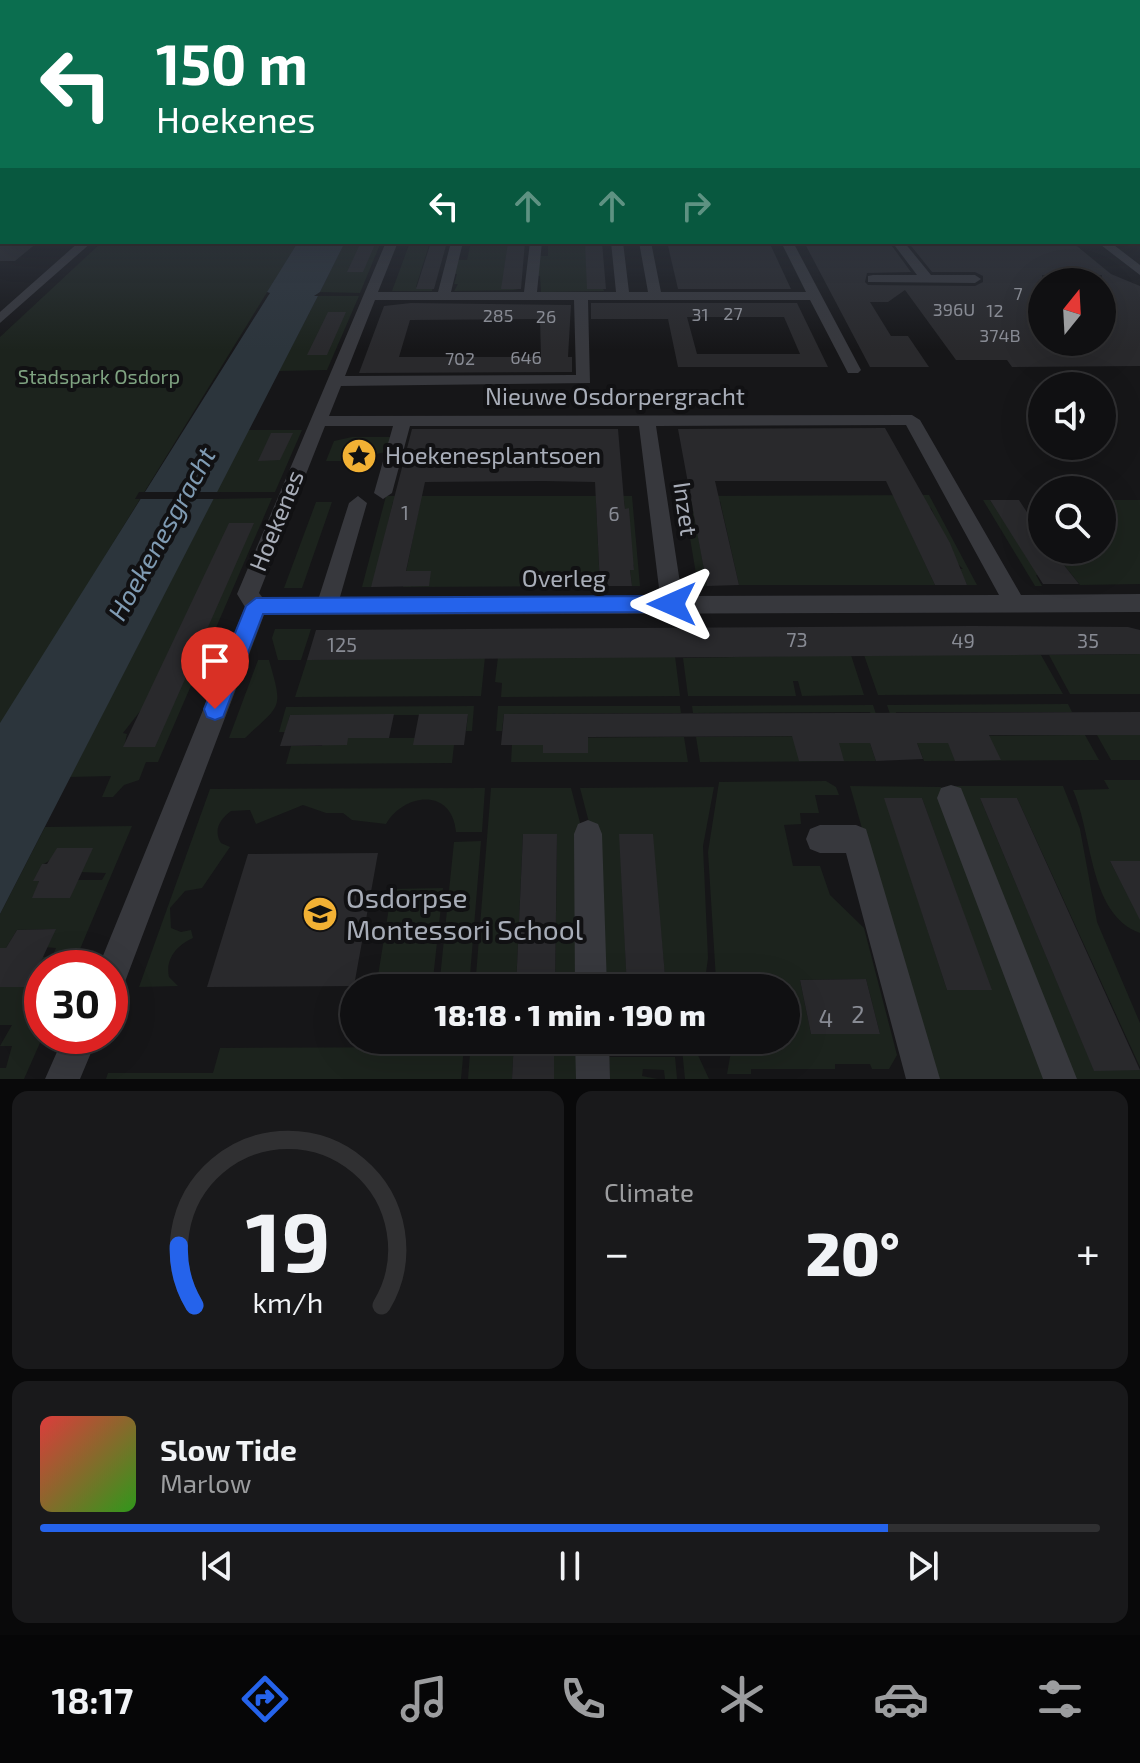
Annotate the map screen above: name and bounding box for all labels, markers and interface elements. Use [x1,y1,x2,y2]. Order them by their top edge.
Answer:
text: 150 m [156,29,308,96]
icon: left [24,32,128,136]
text: Hoekenes [156,97,315,140]
icon: left [422,184,466,228]
icon: ahead [506,184,550,228]
icon: ahead [590,184,634,228]
icon: right [674,184,718,228]
north arrow [1028,268,1116,356]
map controls [1028,268,1116,564]
house number: 7 [1013,282,1023,304]
house number: 396U [933,298,975,320]
house number: 12 [986,299,1004,321]
house number: 27 [723,302,743,324]
house number: 31 [691,303,709,325]
house number: 285 [483,304,513,326]
house number: 26 [536,305,556,327]
house number: 374B [979,324,1021,346]
house number: 646 [510,346,542,368]
house number: 702 [445,347,475,369]
park label: Stadspark Osdorp [18,364,180,388]
button: sound [1028,372,1116,460]
street label: Nieuwe Osdorpergracht [485,381,745,410]
place icon: Hoekenesplantsoen [340,437,378,475]
place label: Hoekenesplantsoen [385,440,601,469]
water label: Hoekenesgracht [100,441,221,625]
street label: Hoekenes [242,466,309,575]
button: search [1028,476,1116,564]
street label: Inzet [668,480,705,538]
house number: 1 [401,500,409,524]
house number: 6 [608,501,620,525]
position arrow [630,562,714,646]
street label: Overleg [522,563,606,592]
pin [181,627,249,709]
house number: 73 [786,627,808,651]
house number: 49 [951,628,975,652]
house number: 35 [1077,628,1099,652]
house number: 125 [327,632,357,656]
icon: arrive [193,639,237,683]
place label: Osdorpse Montessori School [346,880,584,946]
school or university icon: Osdorpse Montessori School [301,895,339,933]
speed limit sign: 30 [24,950,128,1054]
text: 18:18 · 1 min · 190 m [434,996,706,1032]
house number: 2 [851,999,865,1028]
house number: 4 [819,1003,833,1032]
text: Climate [604,1176,694,1207]
text: 19 [245,1189,331,1289]
text: 20° [806,1216,900,1288]
text: − [604,1225,630,1278]
text: + [1076,1225,1100,1278]
text: km/h [253,1284,323,1319]
text: Slow Tide [160,1431,297,1467]
text: Marlow [160,1467,251,1498]
icon: previous [195,1544,239,1588]
icon: pause [548,1544,592,1588]
icon: next [901,1544,945,1588]
icon: directions [237,1671,293,1727]
icon: music [396,1671,452,1727]
icon: phone [555,1671,611,1727]
icon: climate [714,1671,770,1727]
icon: car [873,1671,929,1727]
icon: filters [1032,1671,1088,1727]
text: 18:17 [52,1678,133,1721]

